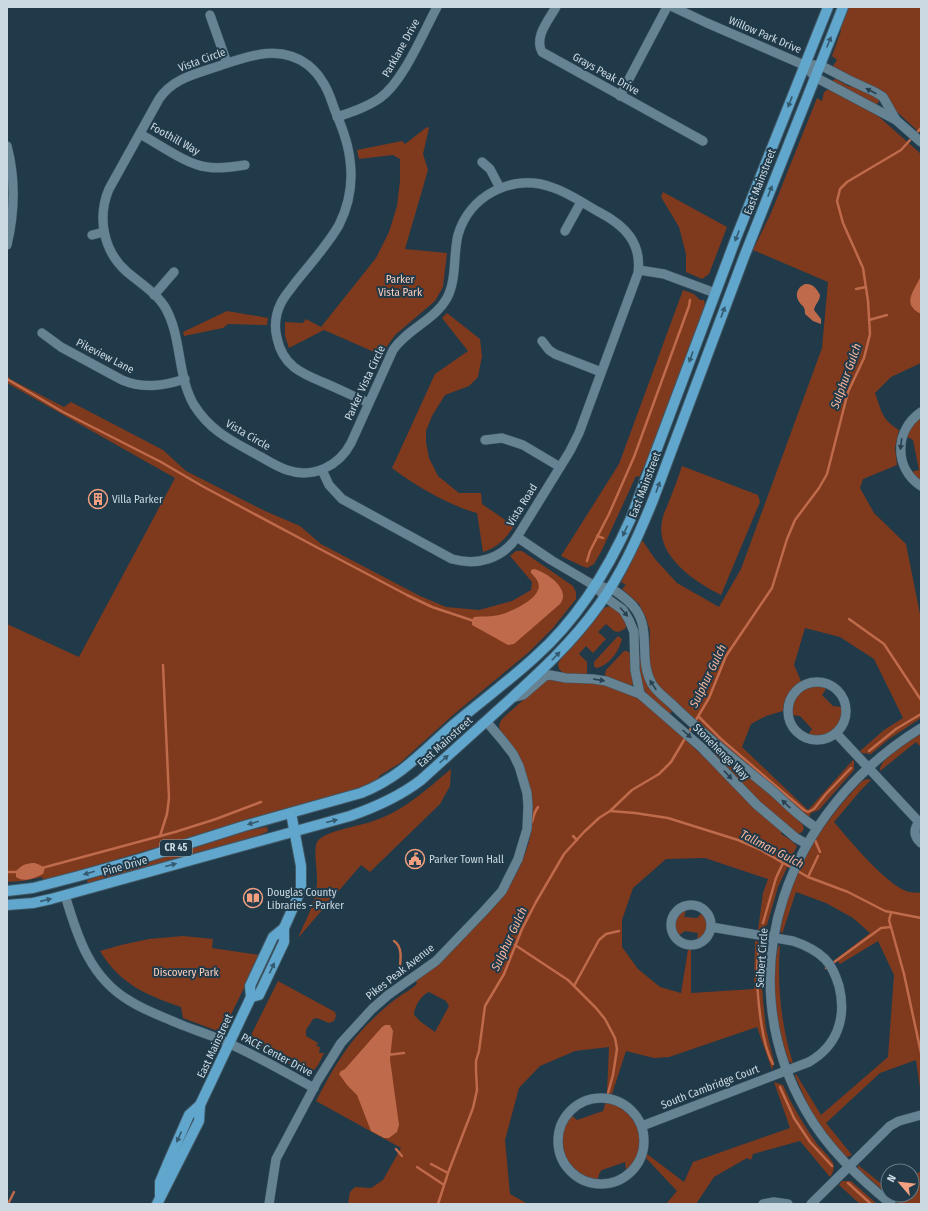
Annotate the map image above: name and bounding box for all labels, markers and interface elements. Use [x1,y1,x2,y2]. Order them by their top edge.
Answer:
street label: Willow Park Drive [727,14,803,56]
street label: Parklane Drive [380,16,422,80]
one-way arrow [826,35,832,47]
street label: Vista Circle [177,45,227,75]
street label: Grays Peak Drive [570,50,642,98]
one-way arrow [866,87,877,94]
one-way arrow [786,96,792,108]
street label: Foothill Way [148,120,202,158]
street label: East Mainstreet [742,147,779,217]
one-way arrow [767,185,773,197]
one-way arrow [733,230,739,242]
park label: Parker Vista Park [378,273,423,299]
one-way arrow [721,306,727,318]
street label: Pikeview Lane [74,336,136,376]
water label: Sulphur Gulch [827,341,864,412]
street label: Parker Vista Circle [342,344,388,422]
one-way arrow [688,352,694,364]
street label: Vista Circle [223,417,273,453]
one-way arrow [898,438,904,450]
street label: East Mainstreet [627,450,664,520]
one-way arrow [656,480,662,492]
street label: Vista Road [504,481,540,529]
building icon: Villa Parker [87,488,109,510]
place label: Villa Parker [112,493,163,506]
one-way arrow [622,526,628,537]
one-way arrow [619,607,628,618]
water label: Sulphur Gulch [686,642,729,711]
one-way arrow [551,651,560,661]
one-way arrow [593,677,605,683]
one-way arrow [650,679,657,691]
street label: East Mainstreet [415,714,475,770]
street label: Stonehenge Way [690,721,752,783]
one-way arrow [682,730,692,739]
one-way arrow [439,754,449,764]
one-way arrow [723,770,733,780]
one-way arrow [781,799,791,808]
one-way arrow [326,817,338,823]
one-way arrow [247,821,260,827]
water label: Tallman Gulch [738,827,806,871]
road number: CR 45 [160,840,192,856]
public building icon: Parker Town Hall [404,848,426,870]
street label: Pine Drive [101,853,149,879]
place label: Parker Town Hall [429,853,504,866]
one-way arrow [165,862,177,868]
one-way arrow [82,871,95,877]
place label: Douglas County Libraries - Parker [267,886,344,912]
library icon: Douglas County Libraries - Parker [242,887,264,909]
one-way arrow [40,897,52,903]
water label: Sulphur Gulch [488,905,530,974]
street label: Seibert Circle [753,928,771,988]
street label: Pikes Peak Avenue [363,941,437,1003]
one-way arrow [269,962,275,973]
park label: Discovery Park [153,966,219,979]
street label: East Mainstreet [194,1011,236,1080]
street label: PACE Center Drive [239,1031,315,1079]
street label: South Cambridge Court [659,1062,761,1112]
one-way arrow [176,1132,182,1143]
north arrow [880,1163,920,1203]
text: N [884,1173,899,1185]

